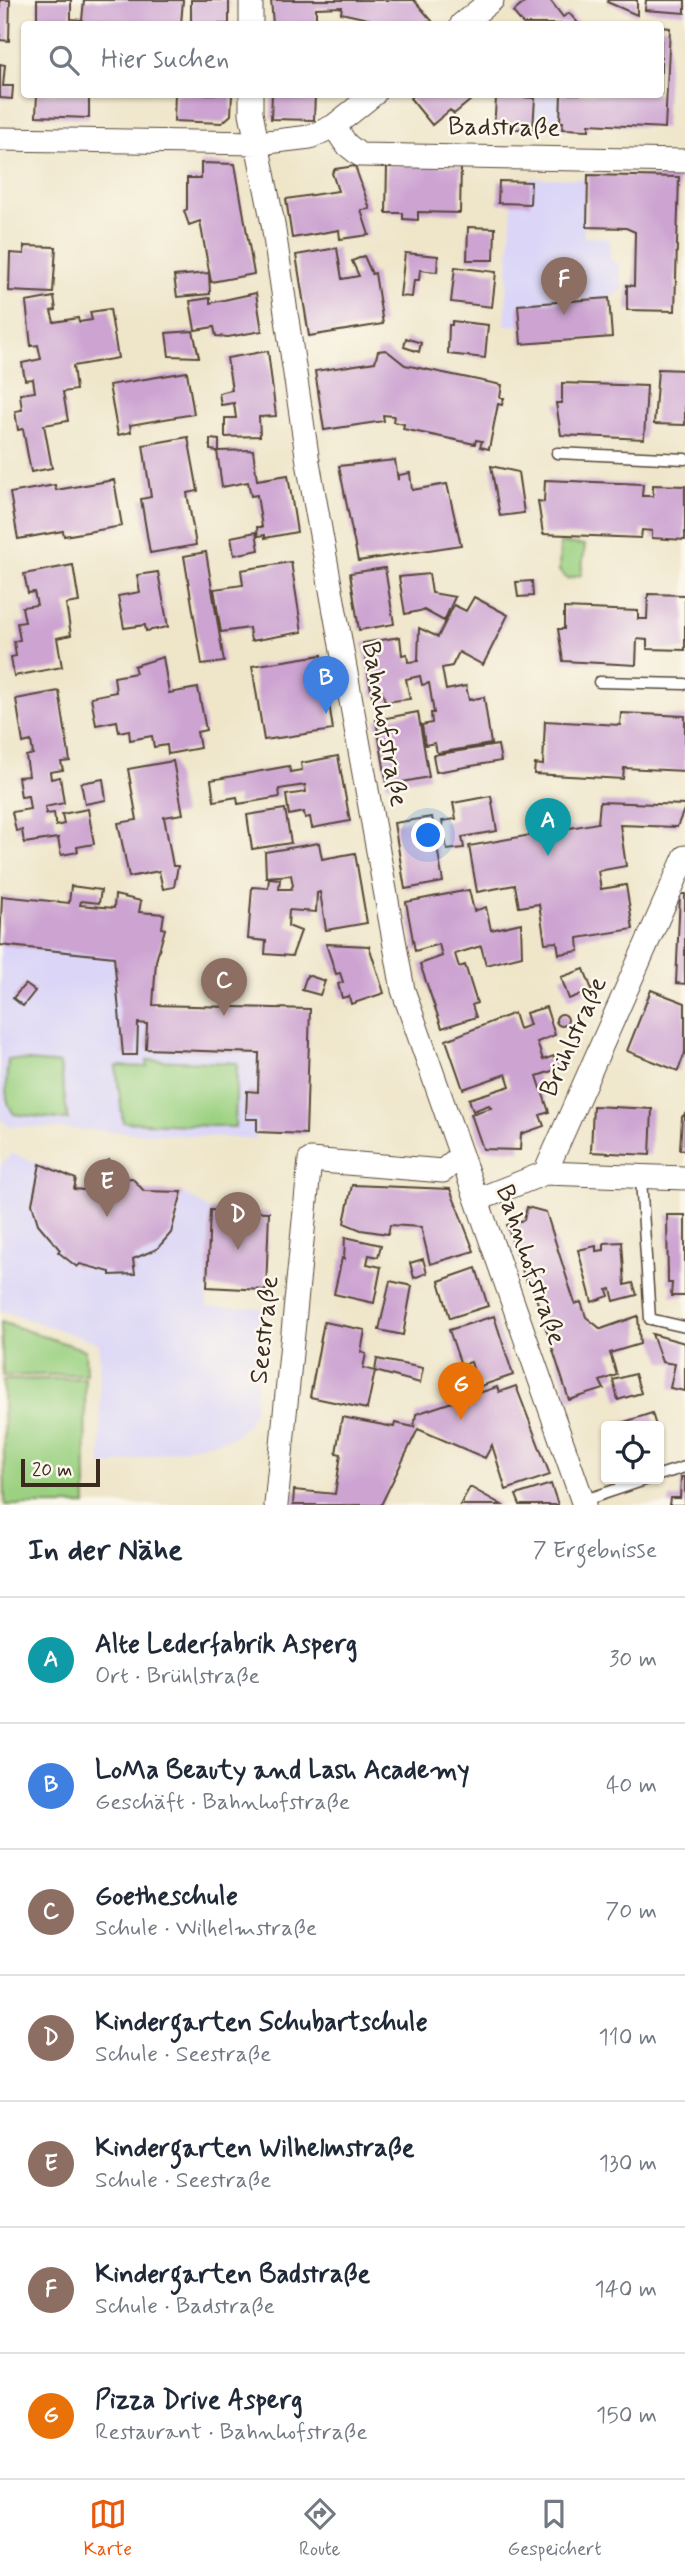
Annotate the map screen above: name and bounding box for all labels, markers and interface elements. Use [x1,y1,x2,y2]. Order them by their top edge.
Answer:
search box [21,21,664,98]
icon: search [45,41,83,79]
text: Hier suchen [101,43,229,77]
street label: Badstraße [448,110,561,146]
pin: F [541,257,587,315]
street label: Bahnhofstraße [353,639,415,809]
pin: B [303,656,349,714]
pin: A [525,798,571,856]
your location [411,818,445,852]
pin: C [201,958,247,1016]
street label: Brühlstraße [532,971,616,1102]
pin: E [84,1159,130,1217]
street label: Bahnhofstraße [487,1180,573,1350]
pin: D [215,1192,261,1250]
street label: Seestraße [242,1274,288,1386]
pin: G [438,1362,484,1420]
map controls [601,1421,664,1484]
button: locate [601,1421,664,1484]
scale bar [21,1456,100,1488]
text: 20 m [32,1458,72,1483]
text: In der Nähe [28,1531,183,1570]
text: 7 Ergebnisse [533,1536,657,1566]
text: Alte Lederfabrik Asperg [95,1628,357,1662]
text: A [43,1645,59,1675]
text: 30 m [609,1645,657,1675]
text: Ort · Brühlstraße [95,1662,260,1692]
text: LoMa Beauty and Lash Academy [95,1754,470,1788]
text: B [44,1771,58,1801]
text: 40 m [606,1771,657,1801]
text: Geschäft · Bahnhofstraße [95,1788,350,1818]
text: Goetheschule [95,1880,238,1914]
text: C [43,1897,59,1927]
text: 70 m [605,1897,657,1927]
text: Schule · Wilhelmstraße [95,1914,317,1944]
text: Kindergarten Schubartschule [95,2006,428,2040]
text: D [43,2023,59,2053]
text: 110 m [598,2023,657,2053]
text: Schule · Seestraße [95,2040,271,2070]
text: Kindergarten Wilhelmstraße [95,2132,415,2166]
text: E [44,2149,58,2179]
text: 130 m [599,2149,657,2179]
text: Schule · Seestraße [95,2166,271,2196]
text: Kindergarten Badstraße [95,2258,370,2292]
text: F [45,2275,57,2305]
text: 140 m [594,2275,657,2305]
text: Schule · Badstraße [95,2292,275,2322]
text: Pizza Drive Asperg [95,2384,302,2418]
text: G [43,2401,59,2431]
text: 150 m [596,2401,657,2431]
text: Restaurant · Bahnhofstraße [95,2418,367,2448]
tab: Karte [83,2495,132,2562]
tab: Route [299,2495,340,2562]
tab: Gespeichert [507,2495,602,2562]

